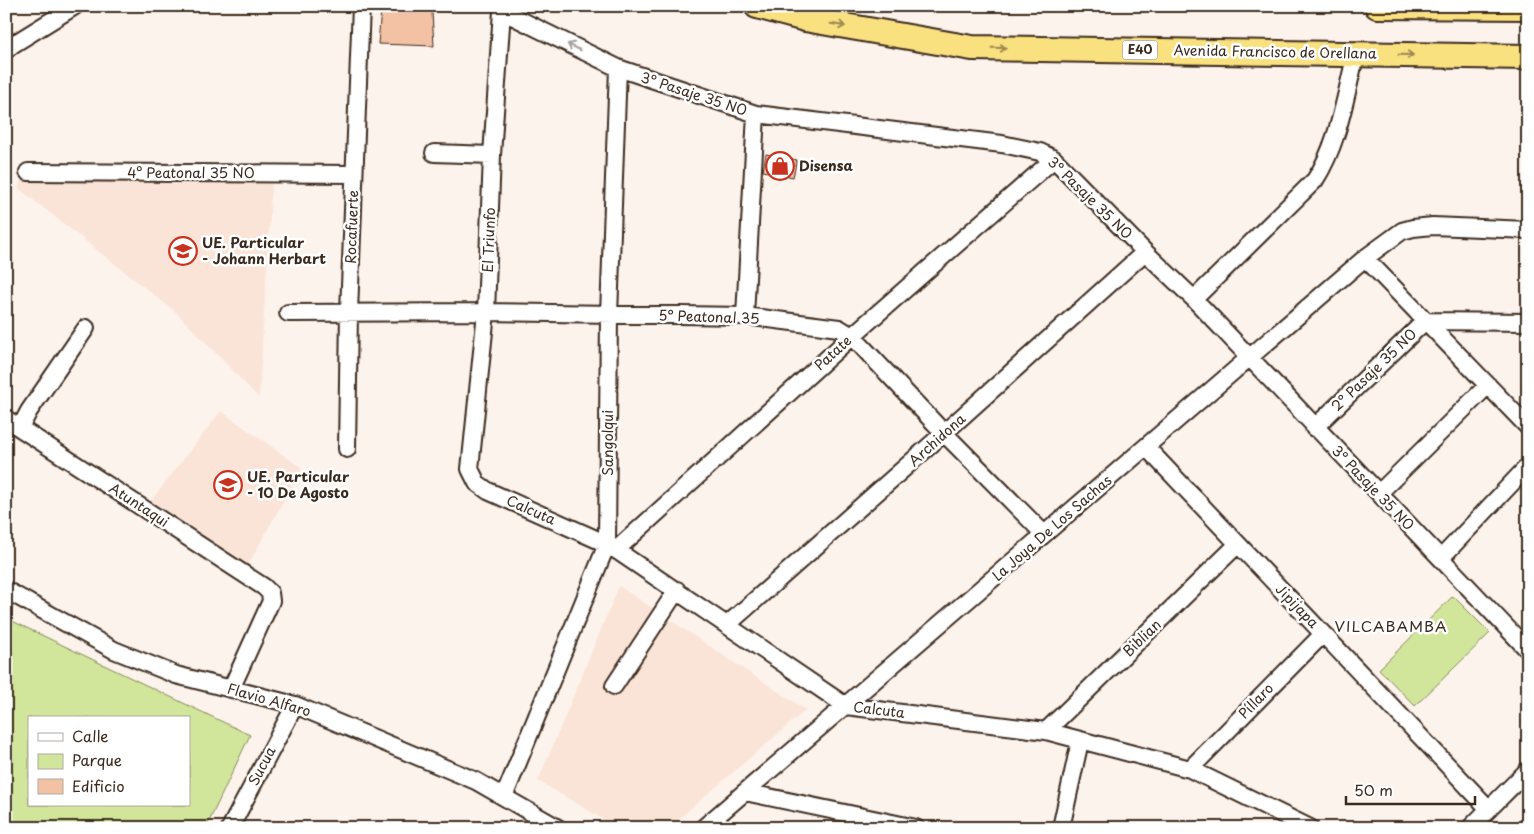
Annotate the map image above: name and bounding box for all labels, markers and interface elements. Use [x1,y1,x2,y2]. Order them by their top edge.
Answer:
one-way arrow [830,20,846,30]
street label: Avenida Francisco de Orellana [1173,39,1377,64]
road number: E40 [1122,40,1158,60]
one-way arrow [567,41,582,51]
one-way arrow [990,43,1007,53]
one-way arrow [1398,50,1414,59]
street label: 3° Pasaje 35 NO [638,66,750,121]
shop icon: Disensa [765,151,795,181]
street label: 3° Pasaje 35 NO [1043,152,1138,244]
place label: Disensa [799,155,853,176]
street label: 4° Peatonal 35 NO [127,162,255,183]
street label: Rocafuerte [340,190,363,264]
street label: El Triunfo [477,207,500,273]
place label: UE. Particular - Johann Herbart [202,232,326,269]
school or university icon: UE. Particular - Johann Herbart [168,236,198,266]
street label: 5° Peatonal 35 [658,304,760,329]
street label: 2° Pasaje 35 NO [1326,323,1421,416]
street label: Patate [809,330,856,375]
street label: Archidona [904,408,970,471]
street label: Sangolqui [597,410,618,476]
street label: 3° Pasaje 35 NO [1327,440,1419,535]
place label: UE. Particular - 10 De Agosto [247,466,350,503]
school or university icon: UE. Particular - 10 De Agosto [213,470,243,500]
street label: La Joya De Los Sachas [987,470,1116,586]
street label: Atuntaqui [105,477,173,532]
street label: Calcuta [503,489,559,530]
street label: Jipijapa [1271,579,1324,633]
street label: Biblian [1118,614,1165,661]
district label: VILCABAMBA [1335,614,1447,637]
street label: Flavio Alfaro [225,678,314,722]
street label: Píllaro [1233,678,1278,723]
street label: Calcuta [852,696,906,723]
legend [28,716,190,806]
text: Calle [72,724,109,747]
street label: Sucua [243,742,281,789]
text: Parque [72,748,122,771]
text: Edificio [72,774,125,797]
scale bar [1346,774,1475,806]
text: 50 m [1354,778,1393,801]

